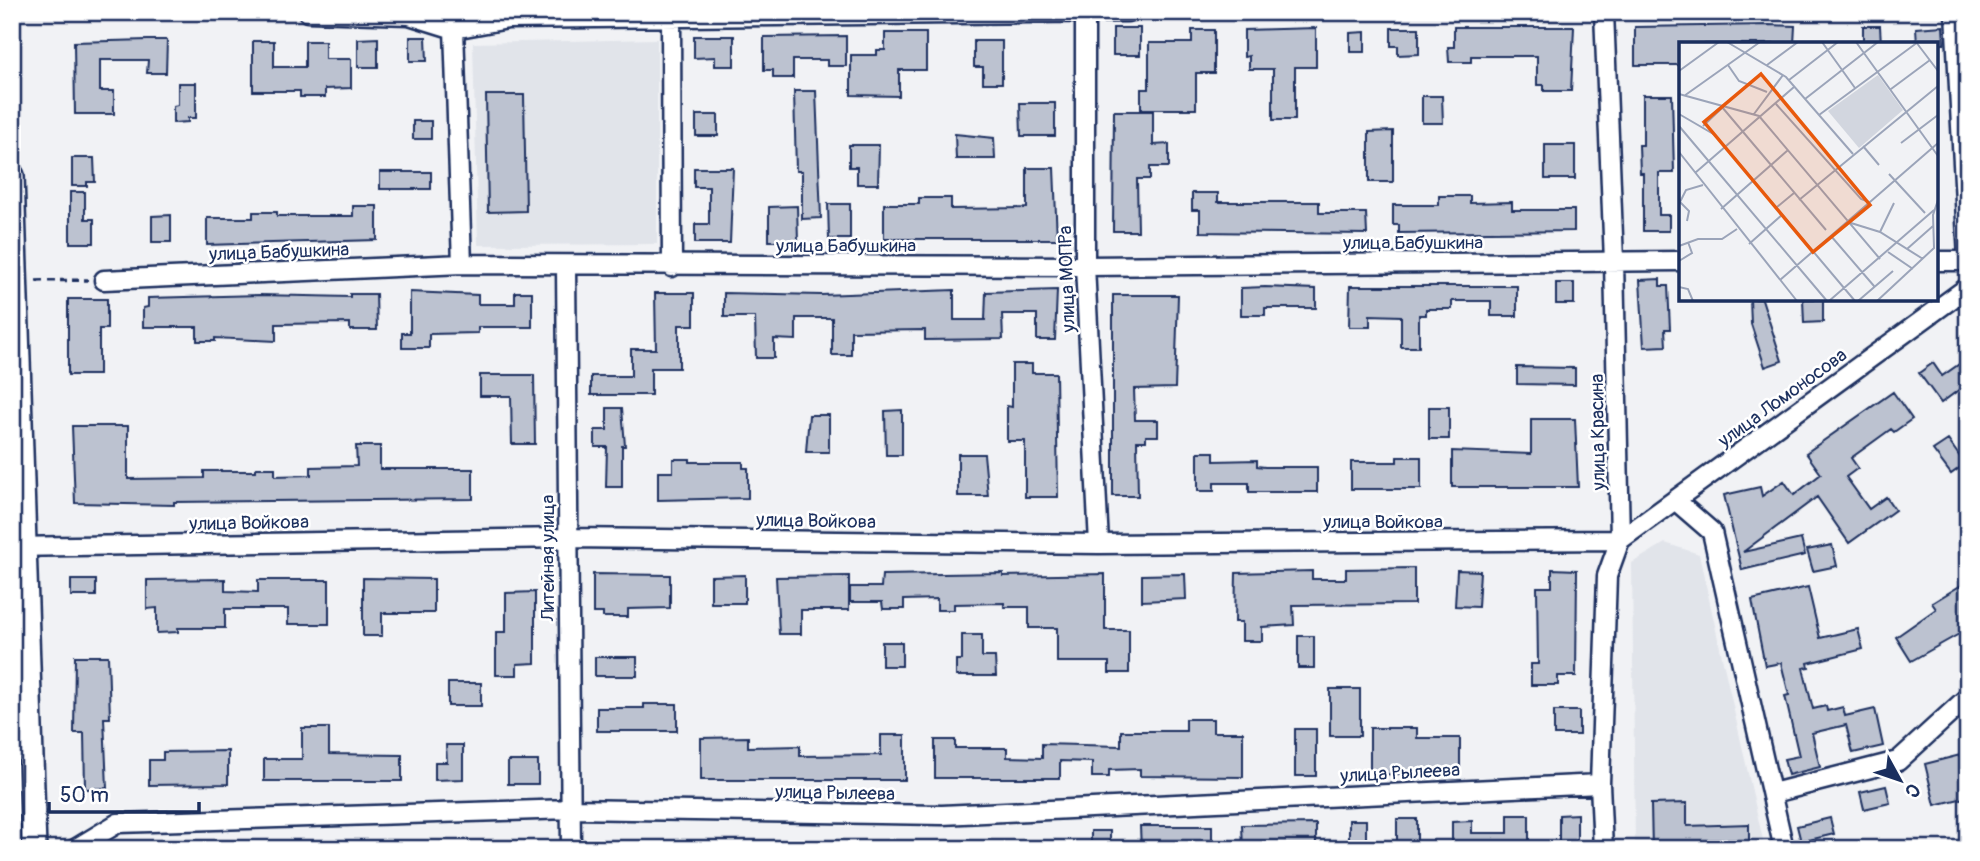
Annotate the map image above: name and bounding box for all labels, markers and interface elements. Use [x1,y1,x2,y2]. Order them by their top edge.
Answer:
inset map [1679,42,1938,301]
street label: улица МОПРа [1053,225,1081,334]
street label: улица Бабушкина [1342,231,1483,255]
street label: улица Бабушкина [775,234,916,258]
street label: улица Бабушкина [208,238,350,266]
street label: улица Ломоносова [1713,343,1852,453]
street label: улица Красина [1585,373,1611,491]
street label: Литейная улица [536,495,560,622]
street label: улица Войкова [755,508,876,534]
street label: улица Войкова [188,510,309,536]
street label: улица Войкова [1322,510,1443,534]
north arrow [1864,746,1934,816]
street label: улица Рылеева [1339,758,1461,788]
scale bar [49,770,200,814]
text: С [1899,778,1925,803]
street label: улица Рылеева [774,780,895,806]
text: 50 m [60,782,109,809]

